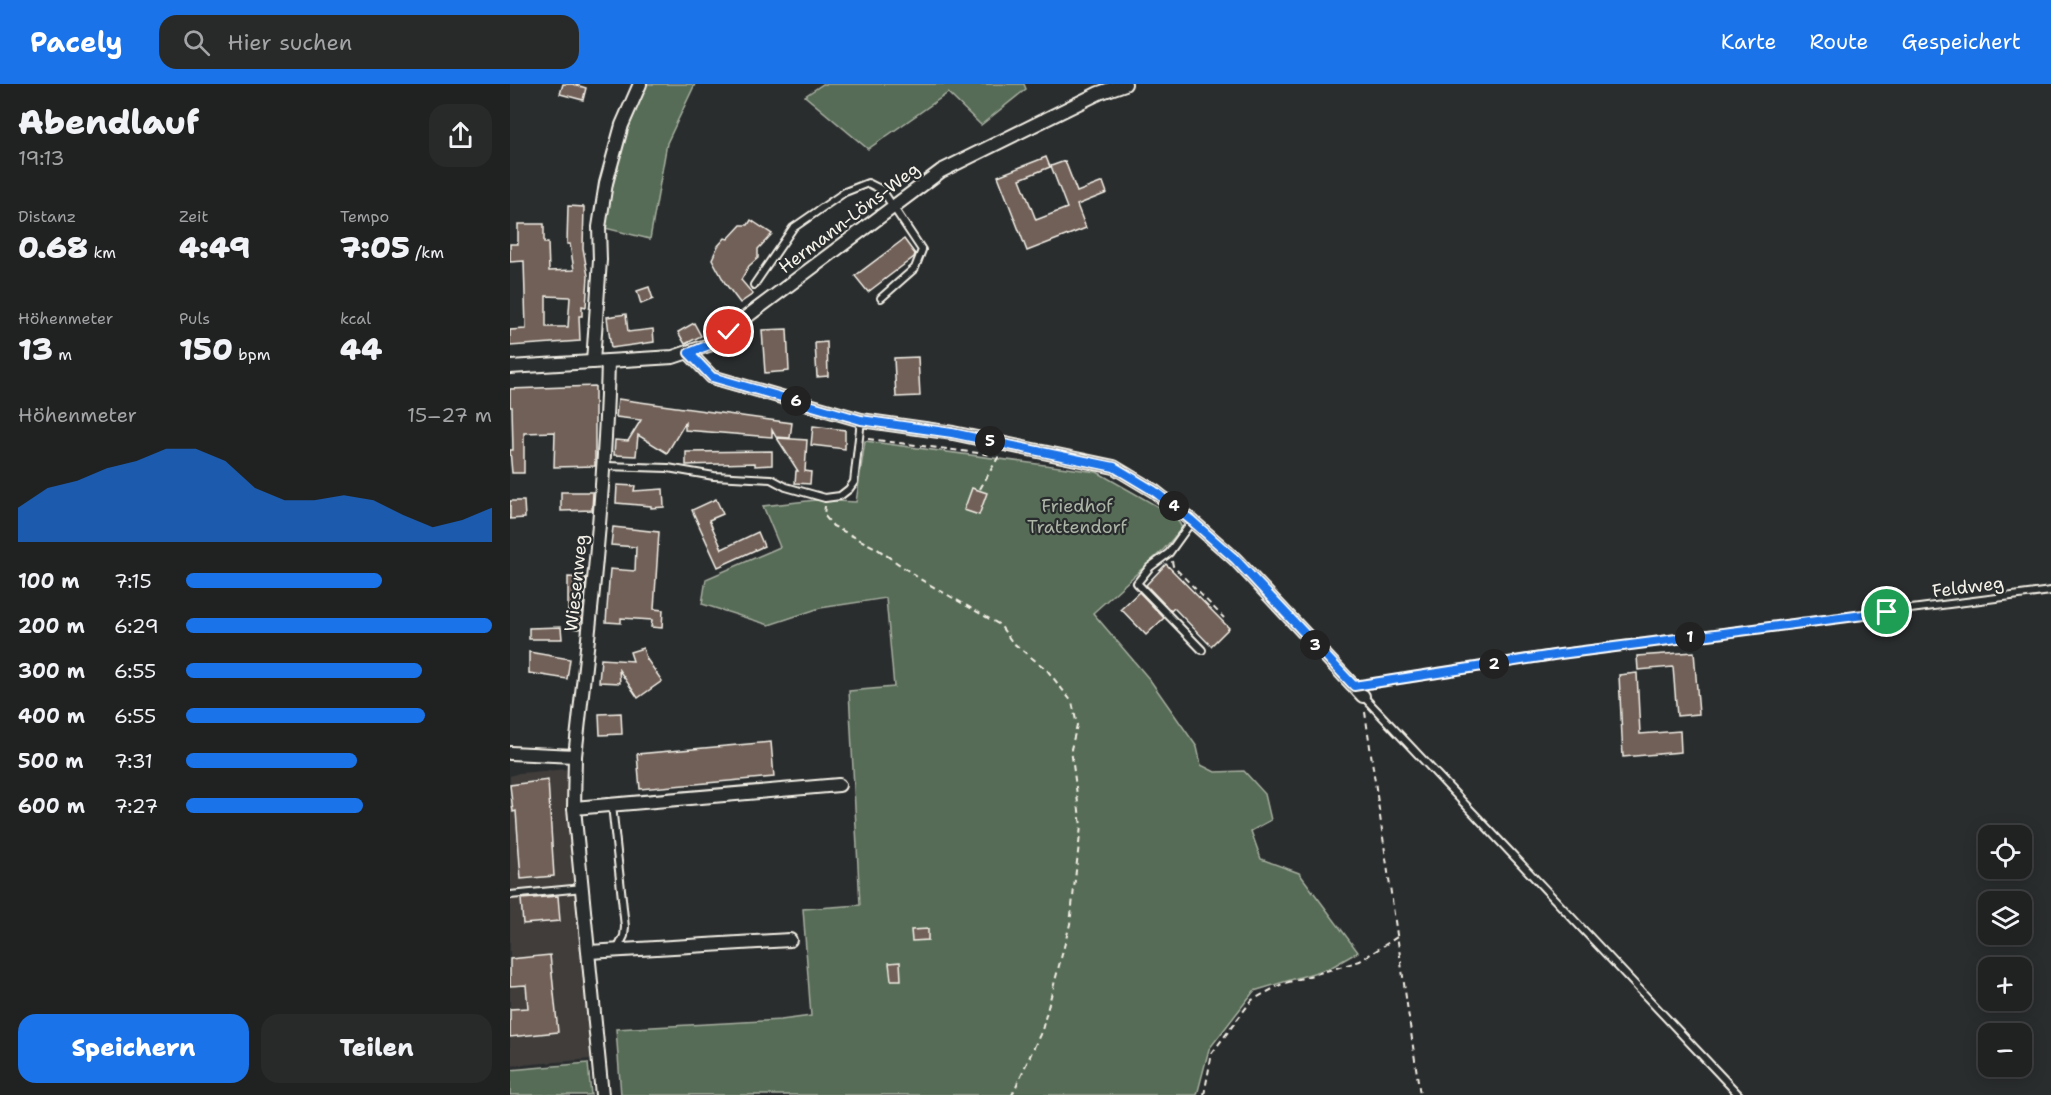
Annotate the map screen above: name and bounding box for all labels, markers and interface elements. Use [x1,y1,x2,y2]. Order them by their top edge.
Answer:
search box [159,15,579,69]
text: Pacely [30,23,123,61]
icon: search [180,26,213,59]
text: Hier suchen [228,28,352,57]
text: Karte [1721,28,1776,56]
text: Route [1809,28,1868,56]
text: Gespeichert [1901,28,2021,56]
text: Abendlauf [18,100,200,145]
button: share [429,104,492,167]
text: 19:13 [18,145,65,171]
street label: Hermann-Löns-Weg [774,157,924,279]
text: Distanz [18,206,76,227]
text: Zeit [179,206,208,227]
text: Tempo [340,206,389,227]
text: 0.68 [18,227,88,268]
text: 4:49 [179,227,250,268]
text: 7:05 [340,227,410,268]
text: km [88,242,116,263]
text: /km [410,242,444,263]
pin [703,306,754,357]
text: Höhenmeter [18,308,113,329]
text: Puls [179,308,210,329]
text: kcal [340,308,371,329]
icon: check [712,315,745,348]
text: 13 [18,329,53,370]
text: 150 [179,329,233,370]
text: 44 [340,329,382,370]
text: m [53,344,72,365]
text: bpm [233,344,271,365]
pin: 6 [781,386,811,416]
text: 6 [790,390,802,411]
text: Höhenmeter [18,402,137,428]
text: 15–27 m [407,402,492,428]
pin: 5 [975,426,1005,456]
text: 5 [985,430,995,451]
pin: 4 [1159,491,1189,521]
park label: Friedhof Trattendorf [1027,494,1128,539]
text: 4 [1168,495,1180,516]
street label: Wiesenweg [559,533,593,633]
text: 100 m [18,568,80,594]
text: 7:15 [114,568,152,594]
street label: Feldweg [1931,571,2005,603]
pin [1861,586,1912,637]
icon: arrive [1870,595,1903,628]
text: 200 m [18,613,85,639]
text: 6:29 [114,613,159,639]
pin: 1 [1675,622,1705,652]
text: 1 [1686,626,1694,647]
pin: 3 [1300,630,1330,660]
text: 3 [1309,634,1321,655]
pin: 2 [1479,649,1509,679]
text: 2 [1488,653,1500,674]
text: 300 m [18,658,85,684]
text: 6:55 [114,658,156,684]
text: 400 m [18,703,85,729]
text: 6:55 [114,703,156,729]
text: 500 m [18,748,84,774]
text: 7:31 [114,748,153,774]
text: 600 m [18,793,85,819]
text: 7:27 [114,793,158,819]
map controls [1978,825,2032,1077]
button: locate [1978,825,2032,879]
button: layers [1978,891,2032,945]
button: + [1978,957,2032,1011]
button: Speichern [18,1014,249,1083]
button: Teilen [261,1014,492,1083]
button: − [1978,1023,2032,1077]

